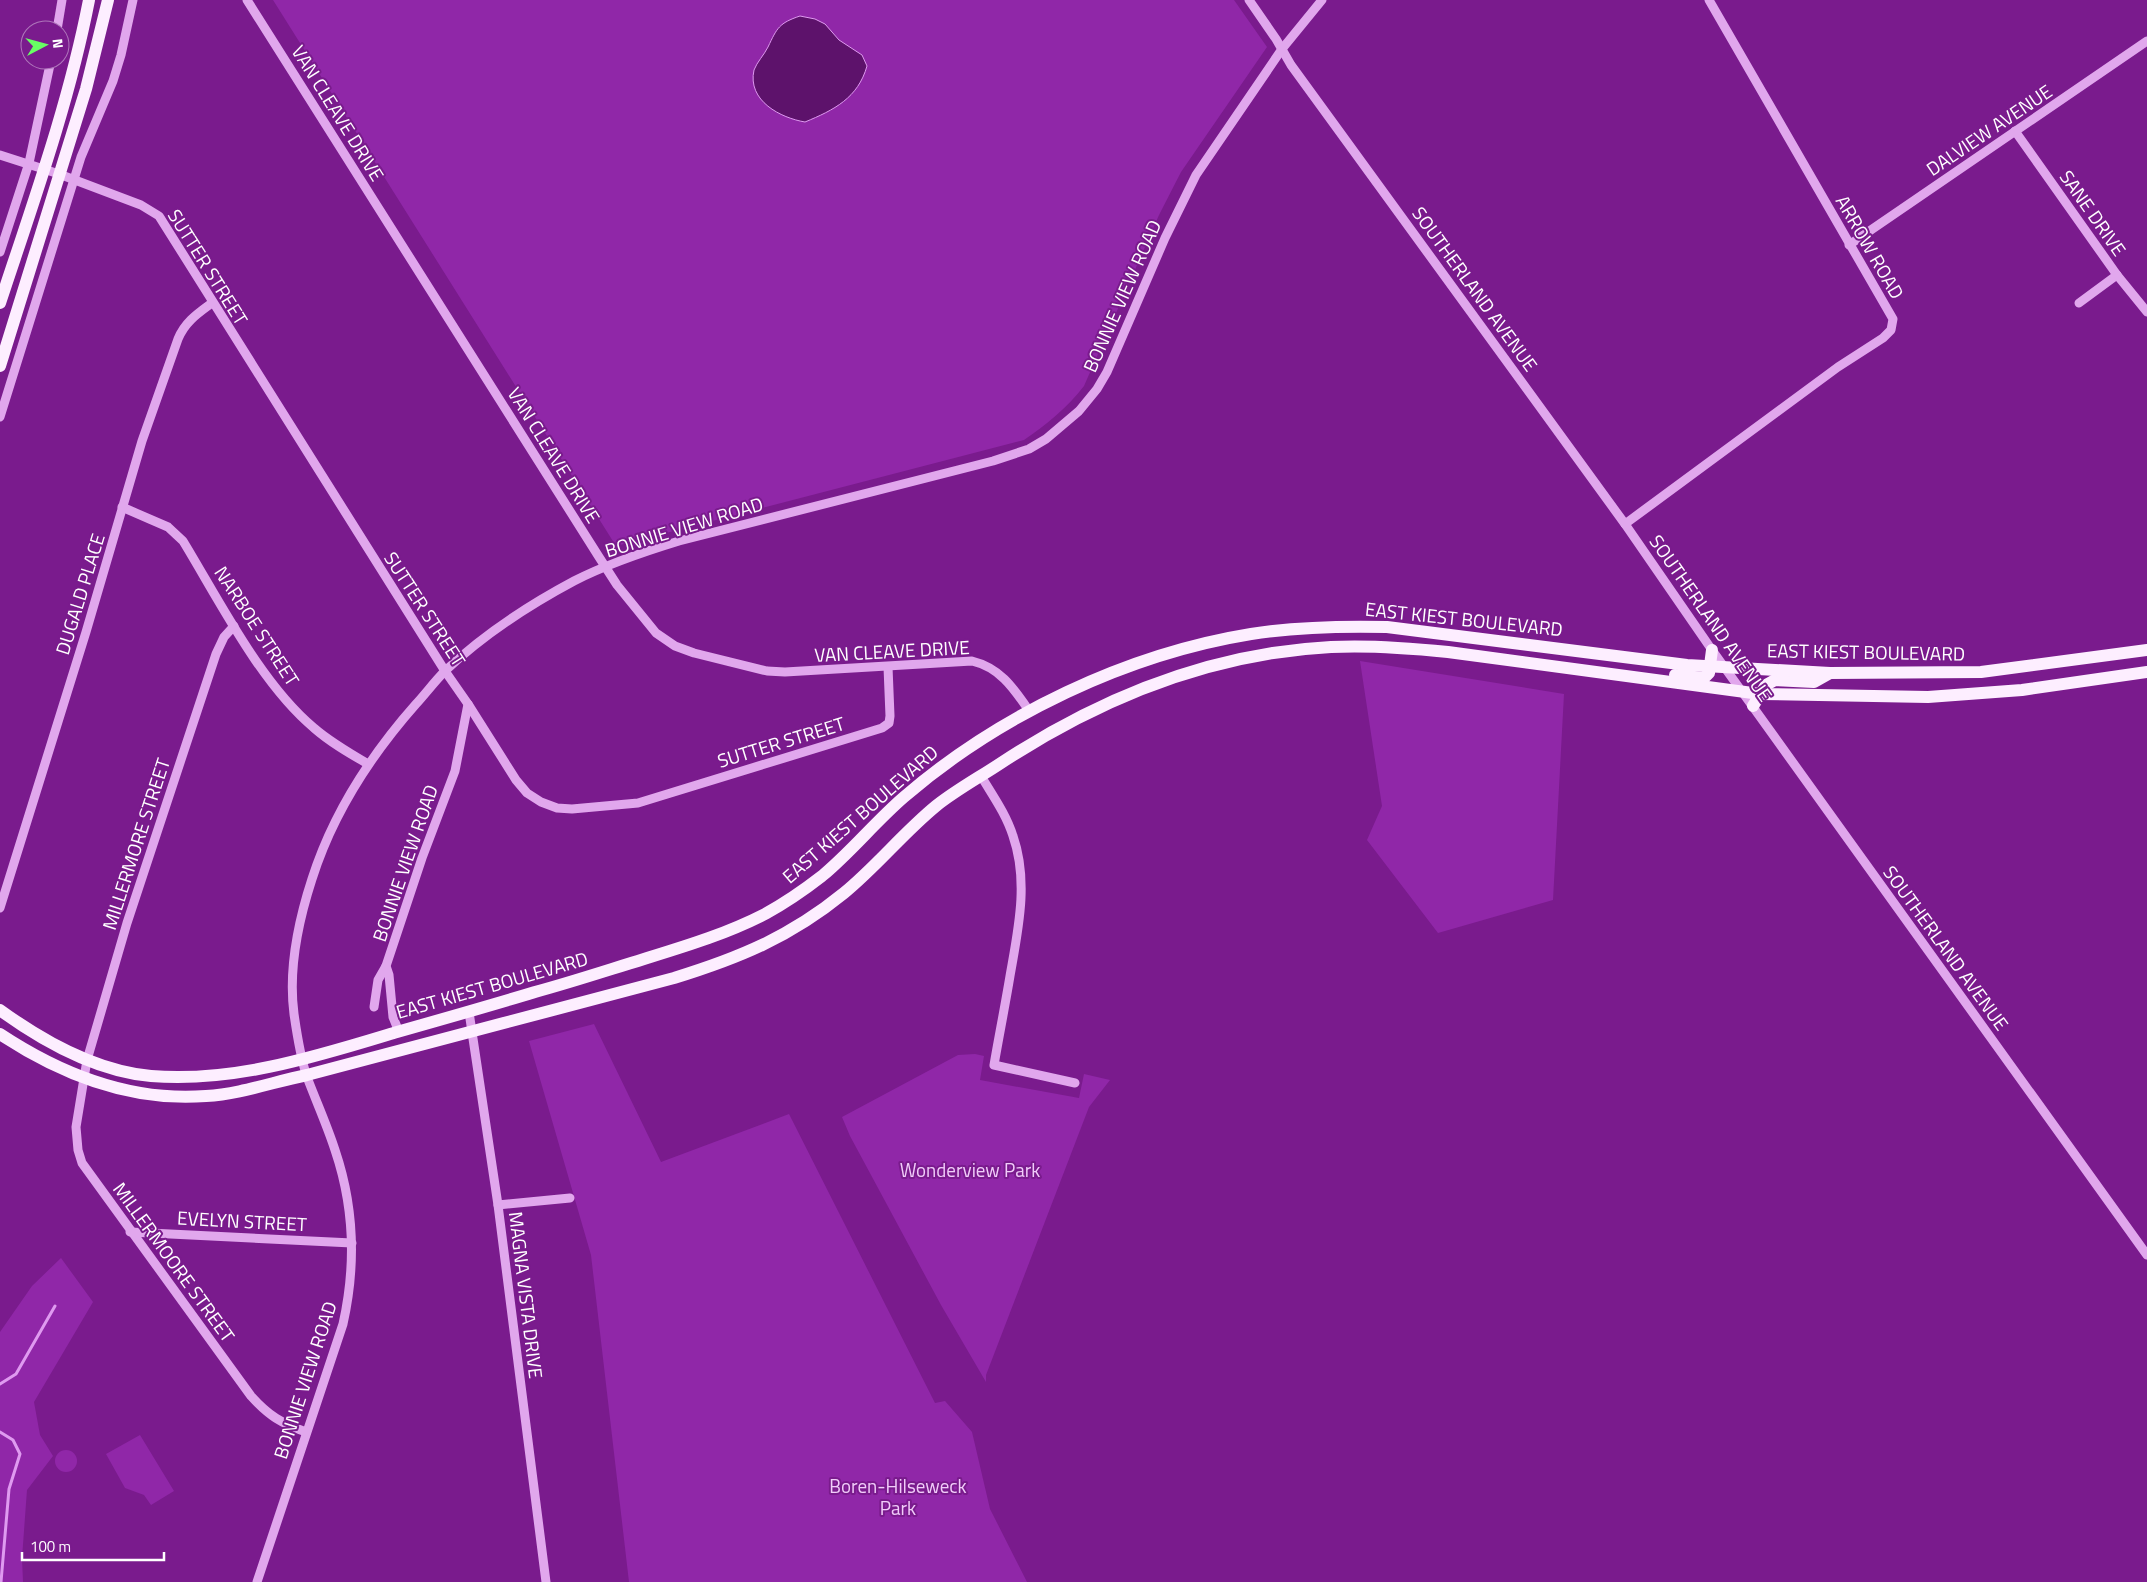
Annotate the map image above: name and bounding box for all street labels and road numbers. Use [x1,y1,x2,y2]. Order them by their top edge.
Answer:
street label: VAN CLEAVE DRIVE [285,39,392,186]
street label: DALVIEW AVENUE [1920,77,2058,183]
street label: SANE DRIVE [2053,164,2134,262]
street label: ARROW ROAD [1829,189,1912,304]
street label: SOUTHERLAND AVENUE [1406,200,1545,377]
street label: SUTTER STREET [161,203,256,330]
street label: BONNIE VIEW ROAD [1075,215,1168,377]
street label: VAN CLEAVE DRIVE [501,381,608,528]
street label: BONNIE VIEW ROAD [601,489,767,564]
street label: SOUTHERLAND AVENUE [1643,528,1780,707]
street label: DUGALD PLACE [47,530,112,658]
street label: SUTTER STREET [377,546,474,672]
street label: NARBOE STREET [208,560,307,691]
street label: EAST KIEST BOULEVARD [1364,594,1564,643]
street label: VAN CLEAVE DRIVE [814,632,970,669]
street label: EAST KIEST BOULEVARD [1767,635,1965,668]
street label: SUTTER STREET [714,708,848,775]
street label: EAST KIEST BOULEVARD [775,738,944,890]
street label: MILLERMORE STREET [94,754,177,933]
street label: BONNIE VIEW ROAD [364,781,445,945]
street label: SOUTHERLAND AVENUE [1877,859,2016,1036]
street label: EAST KIEST BOULEVARD [392,943,591,1026]
street label: MILLERMOORE STREET [106,1176,242,1348]
street label: EVELYN STREET [176,1203,308,1238]
street label: MAGNA VISTA DRIVE [502,1210,551,1380]
street label: BONNIE VIEW ROAD [265,1297,344,1462]

